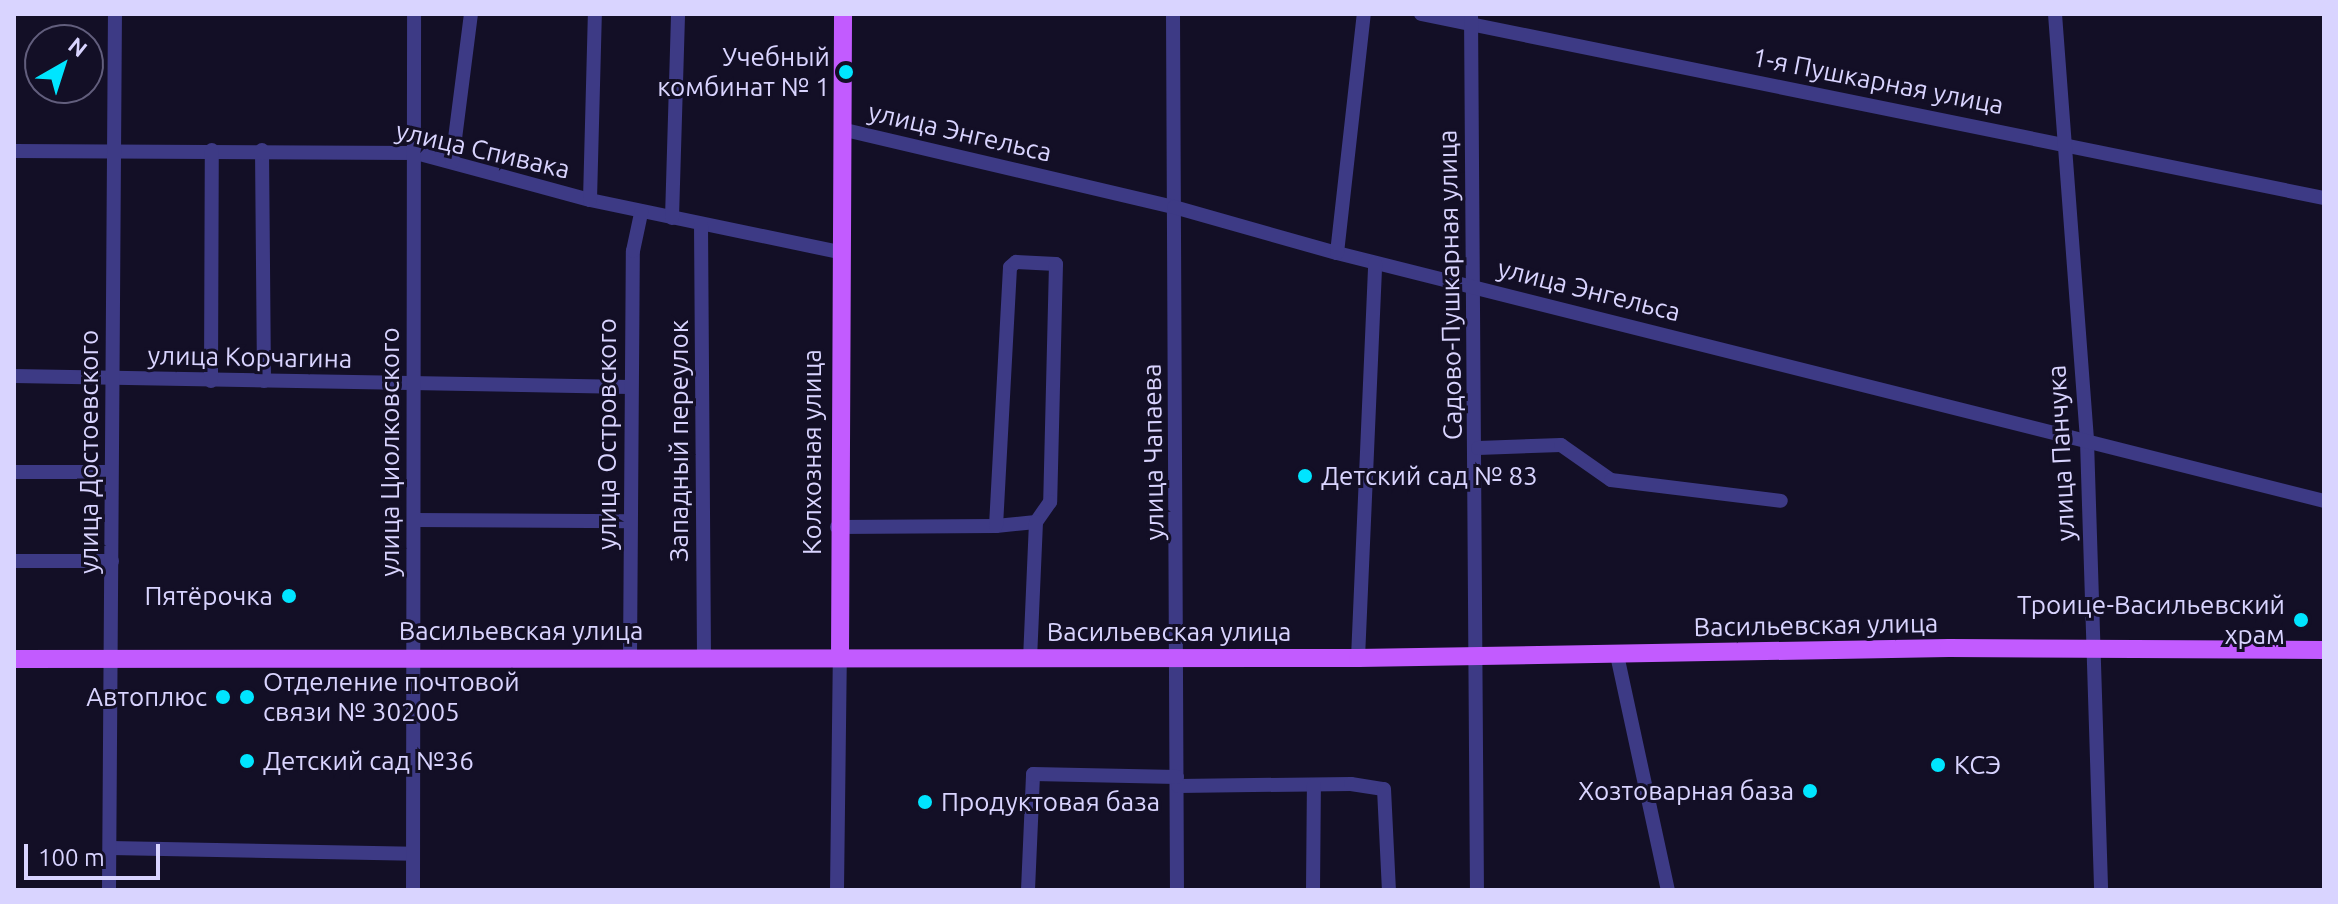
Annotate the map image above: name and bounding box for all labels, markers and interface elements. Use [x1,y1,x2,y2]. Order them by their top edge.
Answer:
north arrow [24,24,104,104]
text: N [64,32,92,61]
place label: Учебный комбинат № 1 [657,41,830,102]
street label: 1-я Пушкарная улица [1750,41,2006,121]
marker: Учебный комбинат № 1 [837,63,855,81]
street label: улица Энгельса [865,96,1055,168]
street label: улица Спивака [393,115,573,185]
street label: Садово-Пушкарная улица [1432,130,1468,440]
street label: улица Энгельса [1494,252,1684,328]
street label: улица Островского [591,318,623,550]
street label: Западный переулок [663,320,695,562]
street label: улица Циолковского [374,327,406,577]
street label: улица Достоевского [73,330,105,574]
street label: улица Корчагина [148,340,352,374]
street label: Колхозная улица [796,349,828,555]
street label: улица Чапаева [1136,363,1170,541]
street label: улица Панчука [2041,364,2081,542]
place label: Детский сад № 83 [1321,460,1538,492]
marker: Детский сад № 83 [1296,467,1314,485]
place label: Пятёрочка [144,580,273,612]
marker: Пятёрочка [280,587,298,605]
place label: Троице-Васильевский храм [2017,589,2285,650]
street label: Васильевская улица [1693,607,1939,643]
marker: Троице-Васильевский храм [2292,611,2310,629]
street label: Васильевская улица [399,615,643,647]
street label: Васильевская улица [1047,616,1291,648]
place label: Отделение почтовой связи № 302005 [263,666,520,728]
place label: Автоплюс [86,681,207,713]
marker: Автоплюс [214,688,232,706]
marker: Отделение почтовой связи № 302005 [238,688,256,706]
place label: Детский сад №36 [263,745,474,777]
place label: КСЭ [1954,749,2001,781]
marker: Детский сад №36 [238,752,256,770]
marker: КСЭ [1929,756,1947,774]
place label: Хозтоварная база [1578,775,1794,807]
marker: Хозтоварная база [1801,782,1819,800]
place label: Продуктовая база [941,786,1160,818]
marker: Продуктовая база [916,793,934,811]
scale bar [28,828,164,878]
text: 100 m [38,844,105,871]

